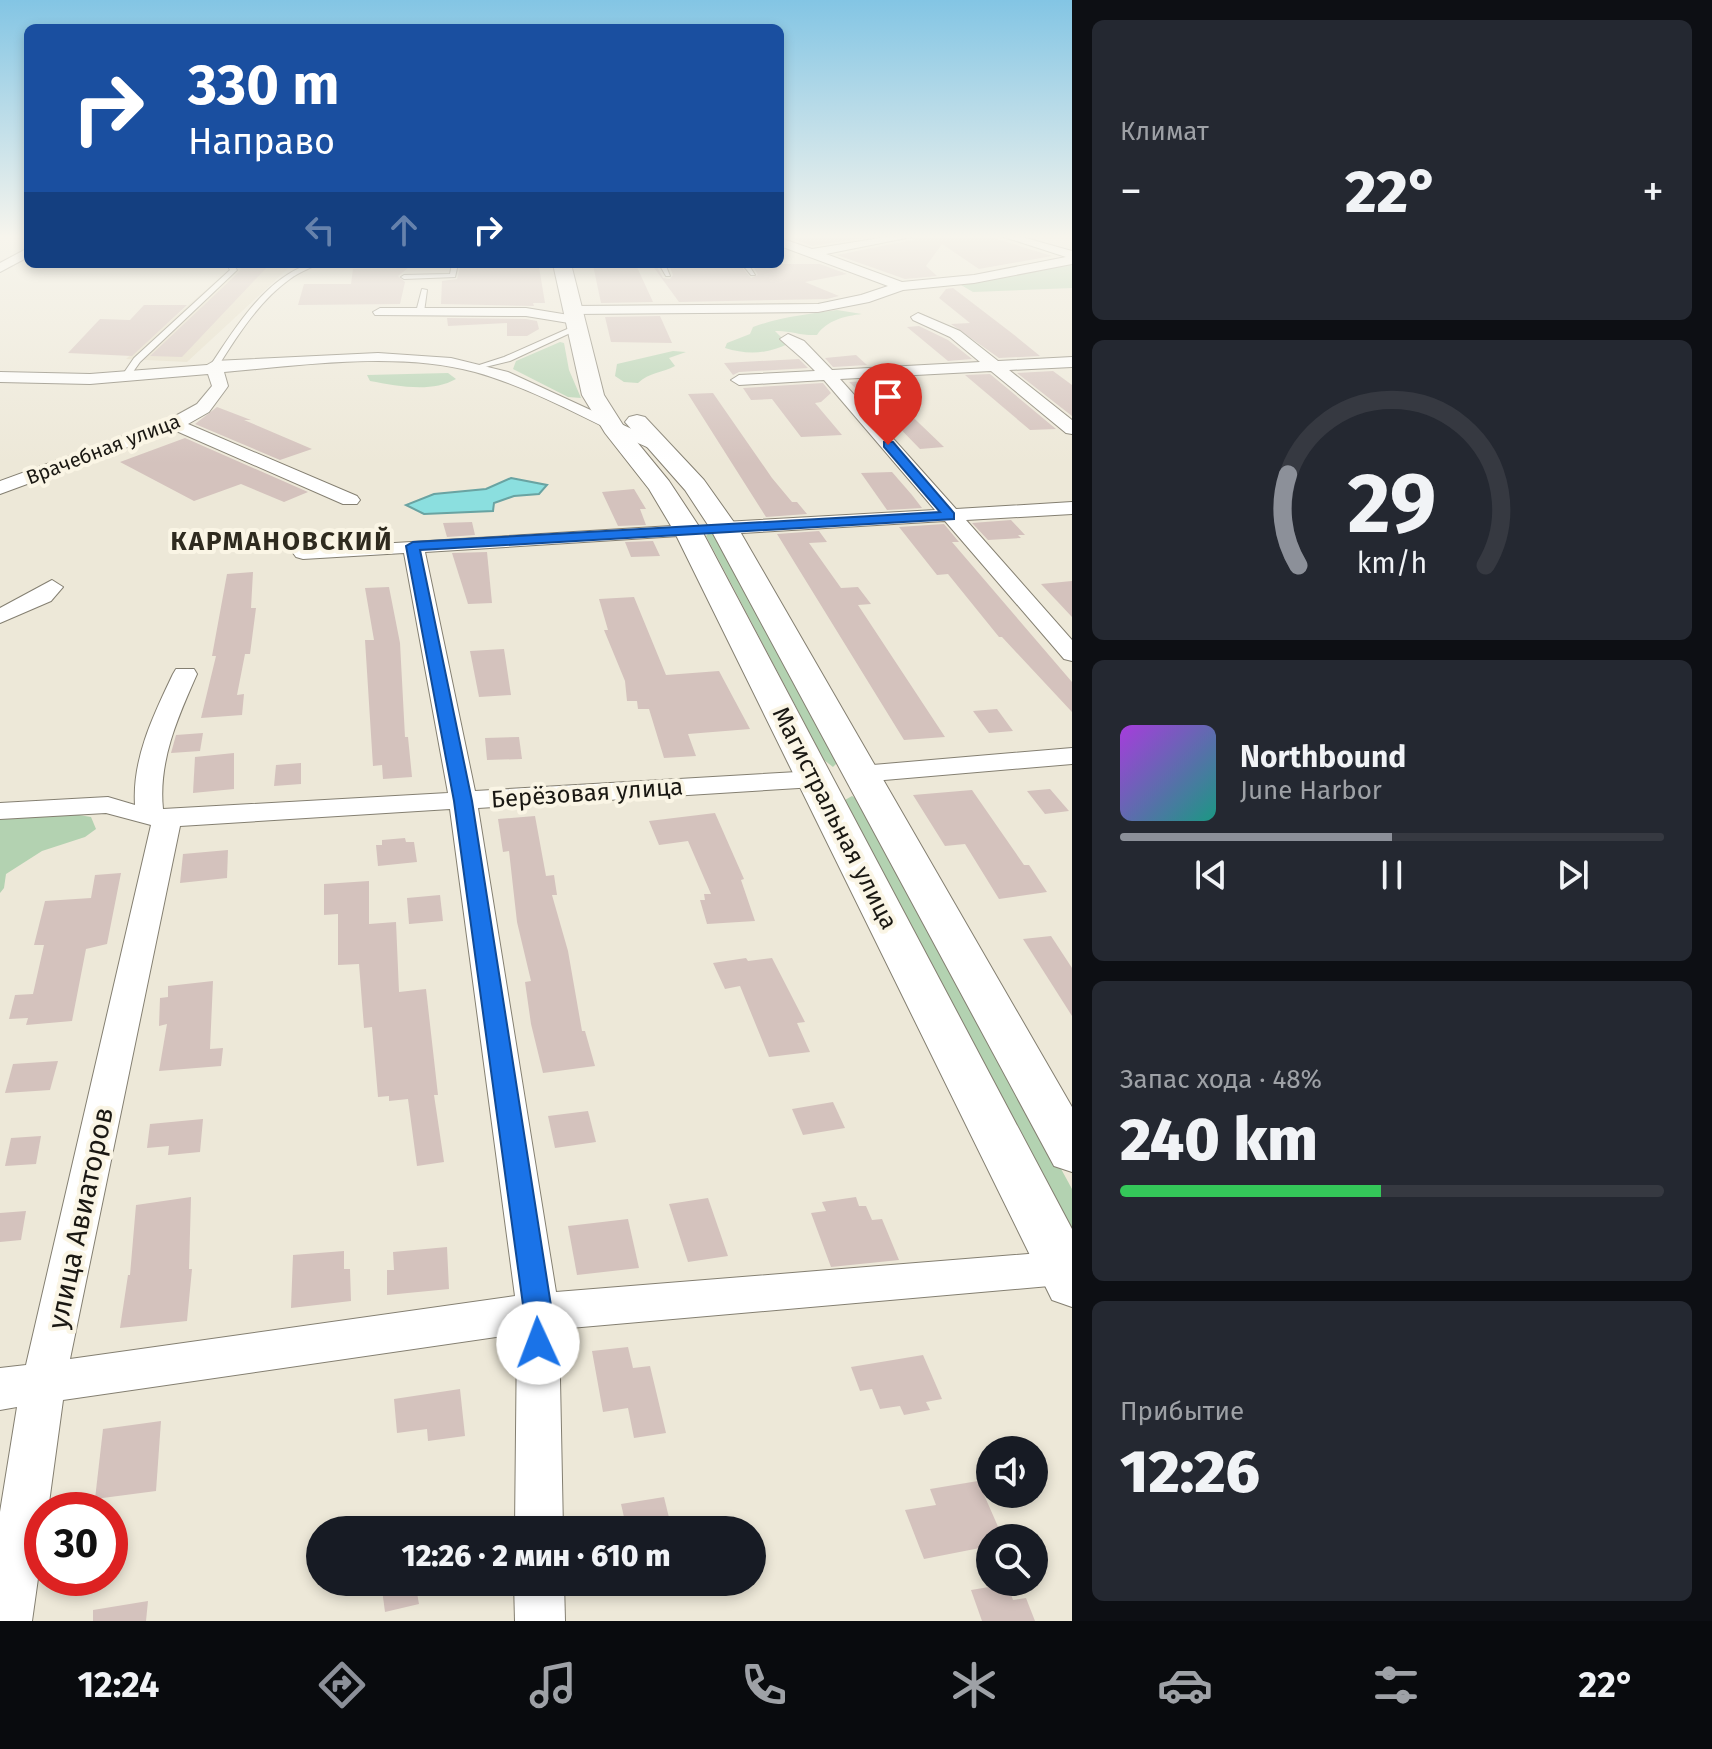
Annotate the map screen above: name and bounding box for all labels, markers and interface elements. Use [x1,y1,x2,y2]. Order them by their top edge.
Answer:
text: 330 m [188,52,340,119]
icon: right [56,56,160,160]
text: Климат [1120,116,1209,147]
text: Направо [188,120,335,164]
text: 22° [1345,156,1439,228]
text: − [1120,165,1142,218]
text: + [1642,165,1664,218]
icon: left [298,208,342,252]
icon: ahead [382,208,426,252]
icon: right [466,208,510,252]
pin [854,363,922,445]
icon: arrive [866,375,910,419]
street label: Врачебная улица [23,409,183,489]
text: 29 [1348,454,1436,554]
district label: КАРМАНОВСКИЙ [170,526,394,557]
text: km/h [1357,546,1427,581]
street label: Магистральная улица [767,702,903,934]
text: Northbound [1240,739,1406,775]
street label: Берёзовая улица [490,772,684,814]
text: June Harbor [1240,775,1382,806]
icon: previous [1189,853,1233,897]
icon: pause [1370,853,1414,897]
icon: next [1551,853,1595,897]
text: Запас хода · 48% [1120,1064,1322,1095]
street label: улица Авиаторов [41,1104,120,1332]
text: 240 km [1120,1104,1318,1176]
position arrow [496,1301,580,1385]
text: Прибытие [1120,1396,1244,1427]
map controls [976,1436,1048,1596]
button: sound [976,1436,1048,1508]
text: 12:26 [1120,1436,1260,1508]
speed limit sign: 30 [24,1492,128,1596]
button: search [976,1524,1048,1596]
text: 12:26 · 2 мин · 610 m [401,1538,671,1574]
icon: directions [314,1657,370,1713]
icon: music [525,1657,581,1713]
icon: phone [736,1657,792,1713]
icon: climate [946,1657,1002,1713]
icon: car [1157,1657,1213,1713]
icon: filters [1368,1657,1424,1713]
text: 12:24 [77,1663,159,1707]
text: 22° [1579,1663,1635,1707]

